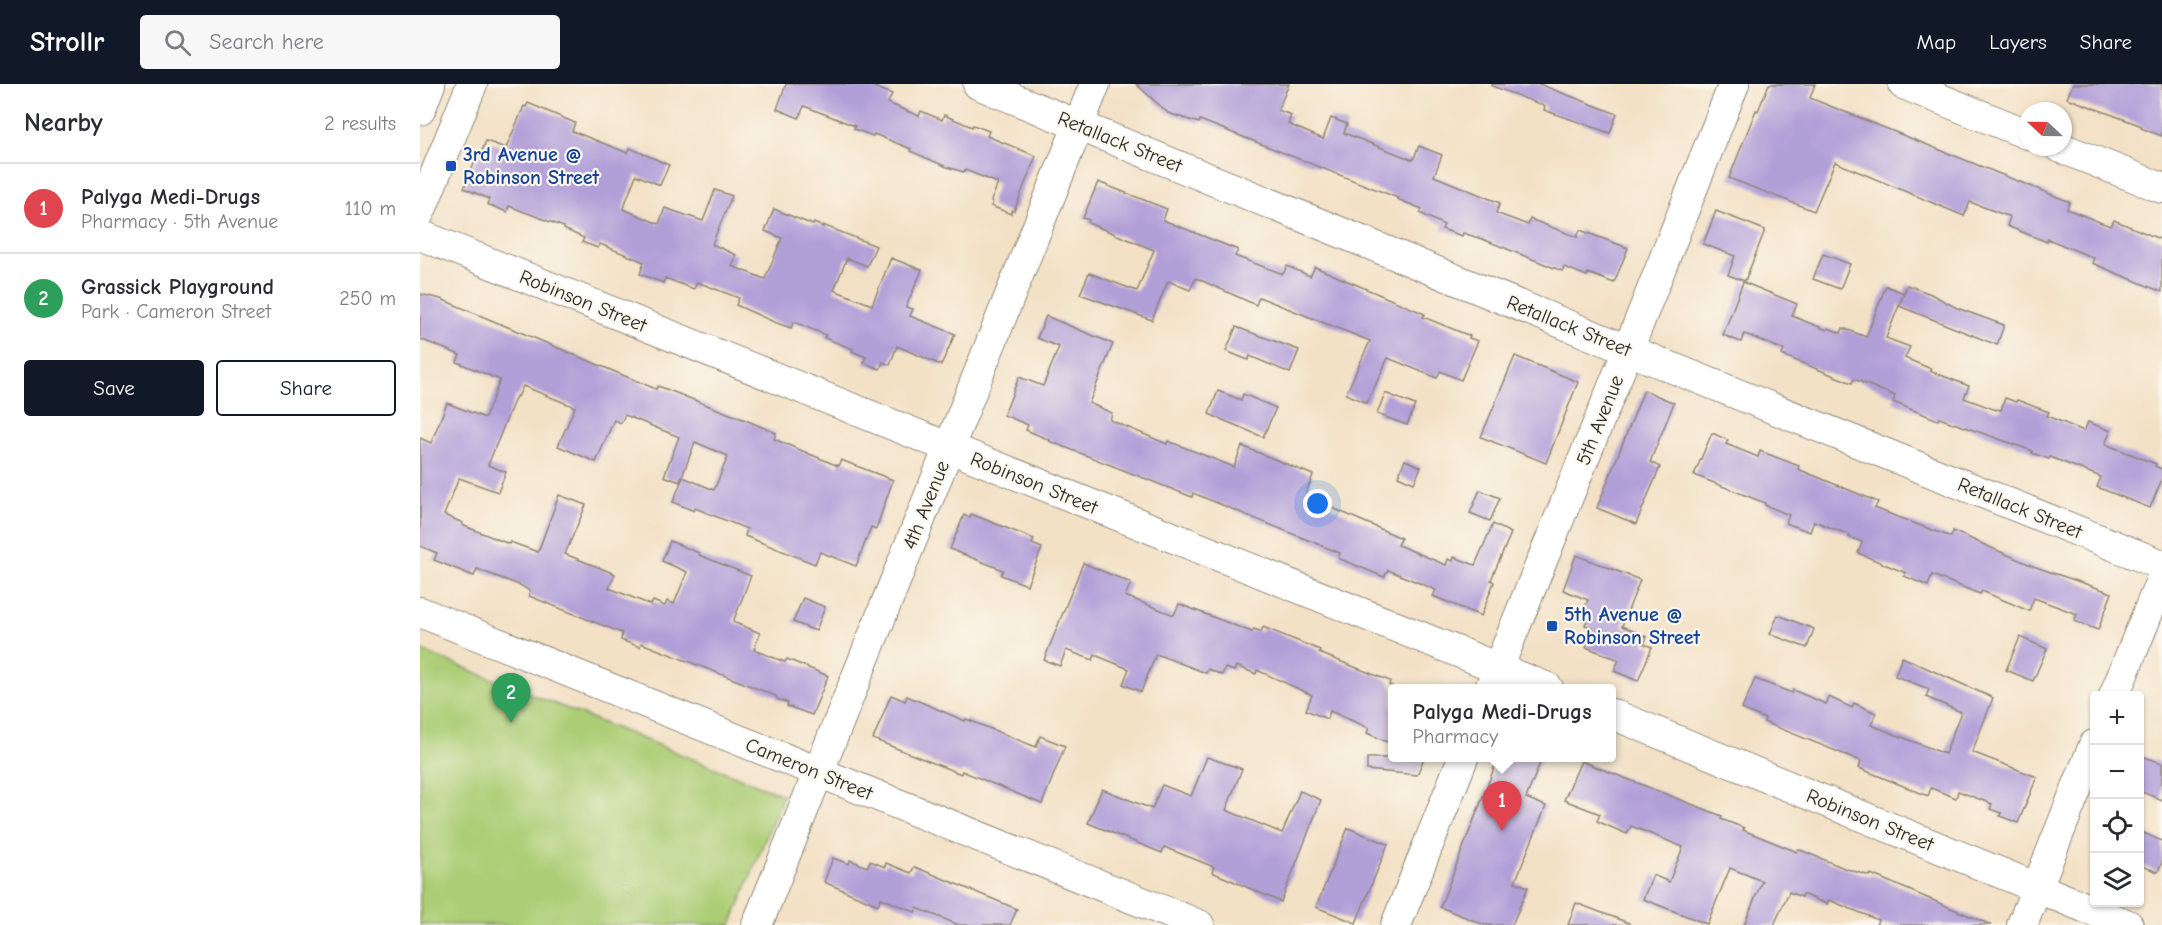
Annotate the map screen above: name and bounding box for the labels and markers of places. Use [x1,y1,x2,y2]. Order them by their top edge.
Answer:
place label: 3rd Avenue @ Robinson Street [463,143,600,189]
marker: 3rd Avenue @ Robinson Street [444,159,458,173]
place label: 5th Avenue @ Robinson Street [1564,603,1701,649]
marker: 5th Avenue @ Robinson Street [1545,619,1559,633]
pin: 2 [492,674,530,723]
pin: 1 [1482,782,1522,831]

